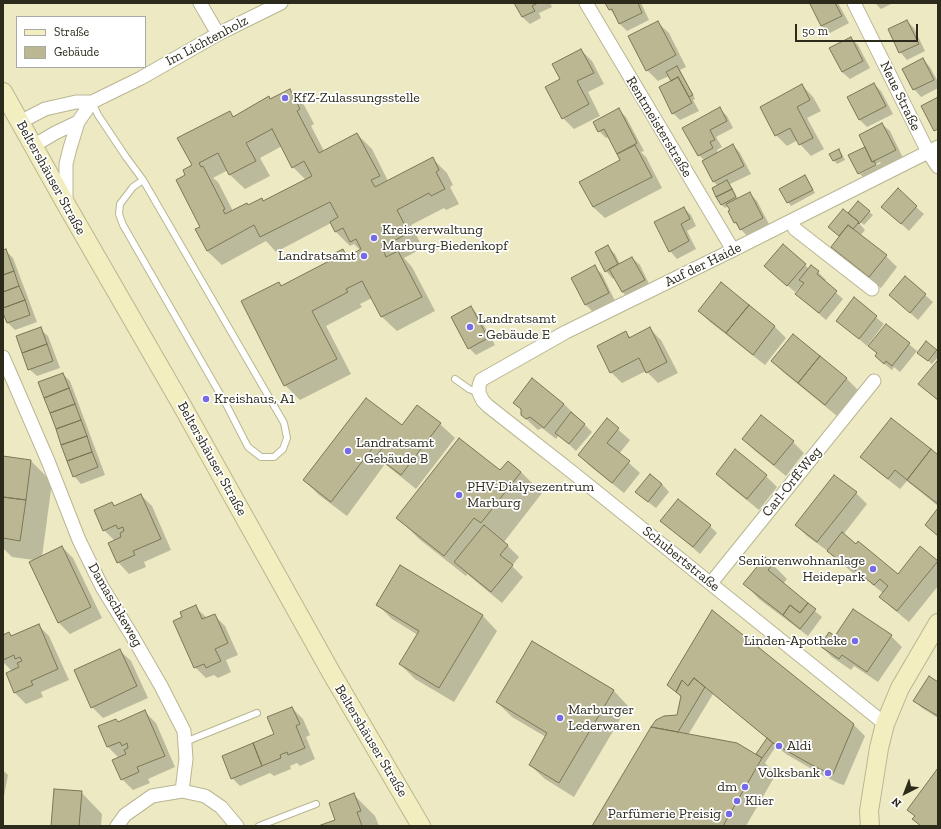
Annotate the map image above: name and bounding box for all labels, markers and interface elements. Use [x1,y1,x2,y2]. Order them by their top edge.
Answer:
street label: Im Lichtenholz [163,12,251,70]
legend [16,16,146,68]
scale bar [797,16,920,42]
text: 50 m [802,24,828,38]
text: Straße [54,25,89,39]
text: Gebäude [54,45,99,59]
street label: Neue Straße [876,59,924,133]
street label: Rentmeisterstraße [622,74,696,180]
place label: KfZ-Zulassungsstelle [293,90,420,106]
marker: KfZ-Zulassungsstelle [280,93,290,103]
street label: Beltershäuser Straße [13,118,89,238]
place label: Kreisverwaltung Marburg-Biedenkopf [382,222,508,254]
marker: Kreisverwaltung Marburg-Biedenkopf [369,233,379,243]
street label: Auf der Haide [662,239,744,291]
place label: Landratsamt [278,248,356,264]
marker: Landratsamt [359,251,369,261]
place label: Landratsamt - Gebäude E [478,311,556,344]
marker: Landratsamt - Gebäude E [465,322,475,332]
place label: Kreishaus, A1 [214,391,295,407]
marker: Kreishaus, A1 [201,394,211,404]
street label: Beltershäuser Straße [174,399,250,519]
place label: Landratsamt - Gebäude B [356,435,434,468]
street label: Carl-Orff-Weg [759,444,825,520]
marker: Landratsamt - Gebäude B [343,446,353,456]
place label: PHV-Dialysezentrum Marburg [467,479,594,512]
marker: PHV-Dialysezentrum Marburg [454,490,464,500]
street label: Schubertstraße [639,523,723,595]
place label: Seniorenwohnanlage Heidepark [738,553,865,586]
street label: Damaschkeweg [84,560,146,650]
marker: Seniorenwohnanlage Heidepark [868,564,878,574]
place label: Linden-Apotheke [744,633,847,649]
marker: Linden-Apotheke [850,636,860,646]
street label: Beltershäuser Straße [331,682,411,800]
place label: Marburger Lederwaren [568,702,640,734]
marker: Marburger Lederwaren [555,713,565,723]
place label: Aldi [787,738,811,754]
marker: Aldi [774,741,784,751]
place label: Volksbank [758,765,820,781]
marker: Volksbank [823,768,833,778]
north arrow [885,773,925,813]
place label: dm [717,779,737,795]
marker: dm [740,782,750,792]
place label: Klier [745,793,774,809]
text: N [889,795,904,810]
marker: Klier [732,796,742,806]
place label: Parfümerie Preisig [608,806,721,822]
marker: Parfümerie Preisig [724,809,734,819]

